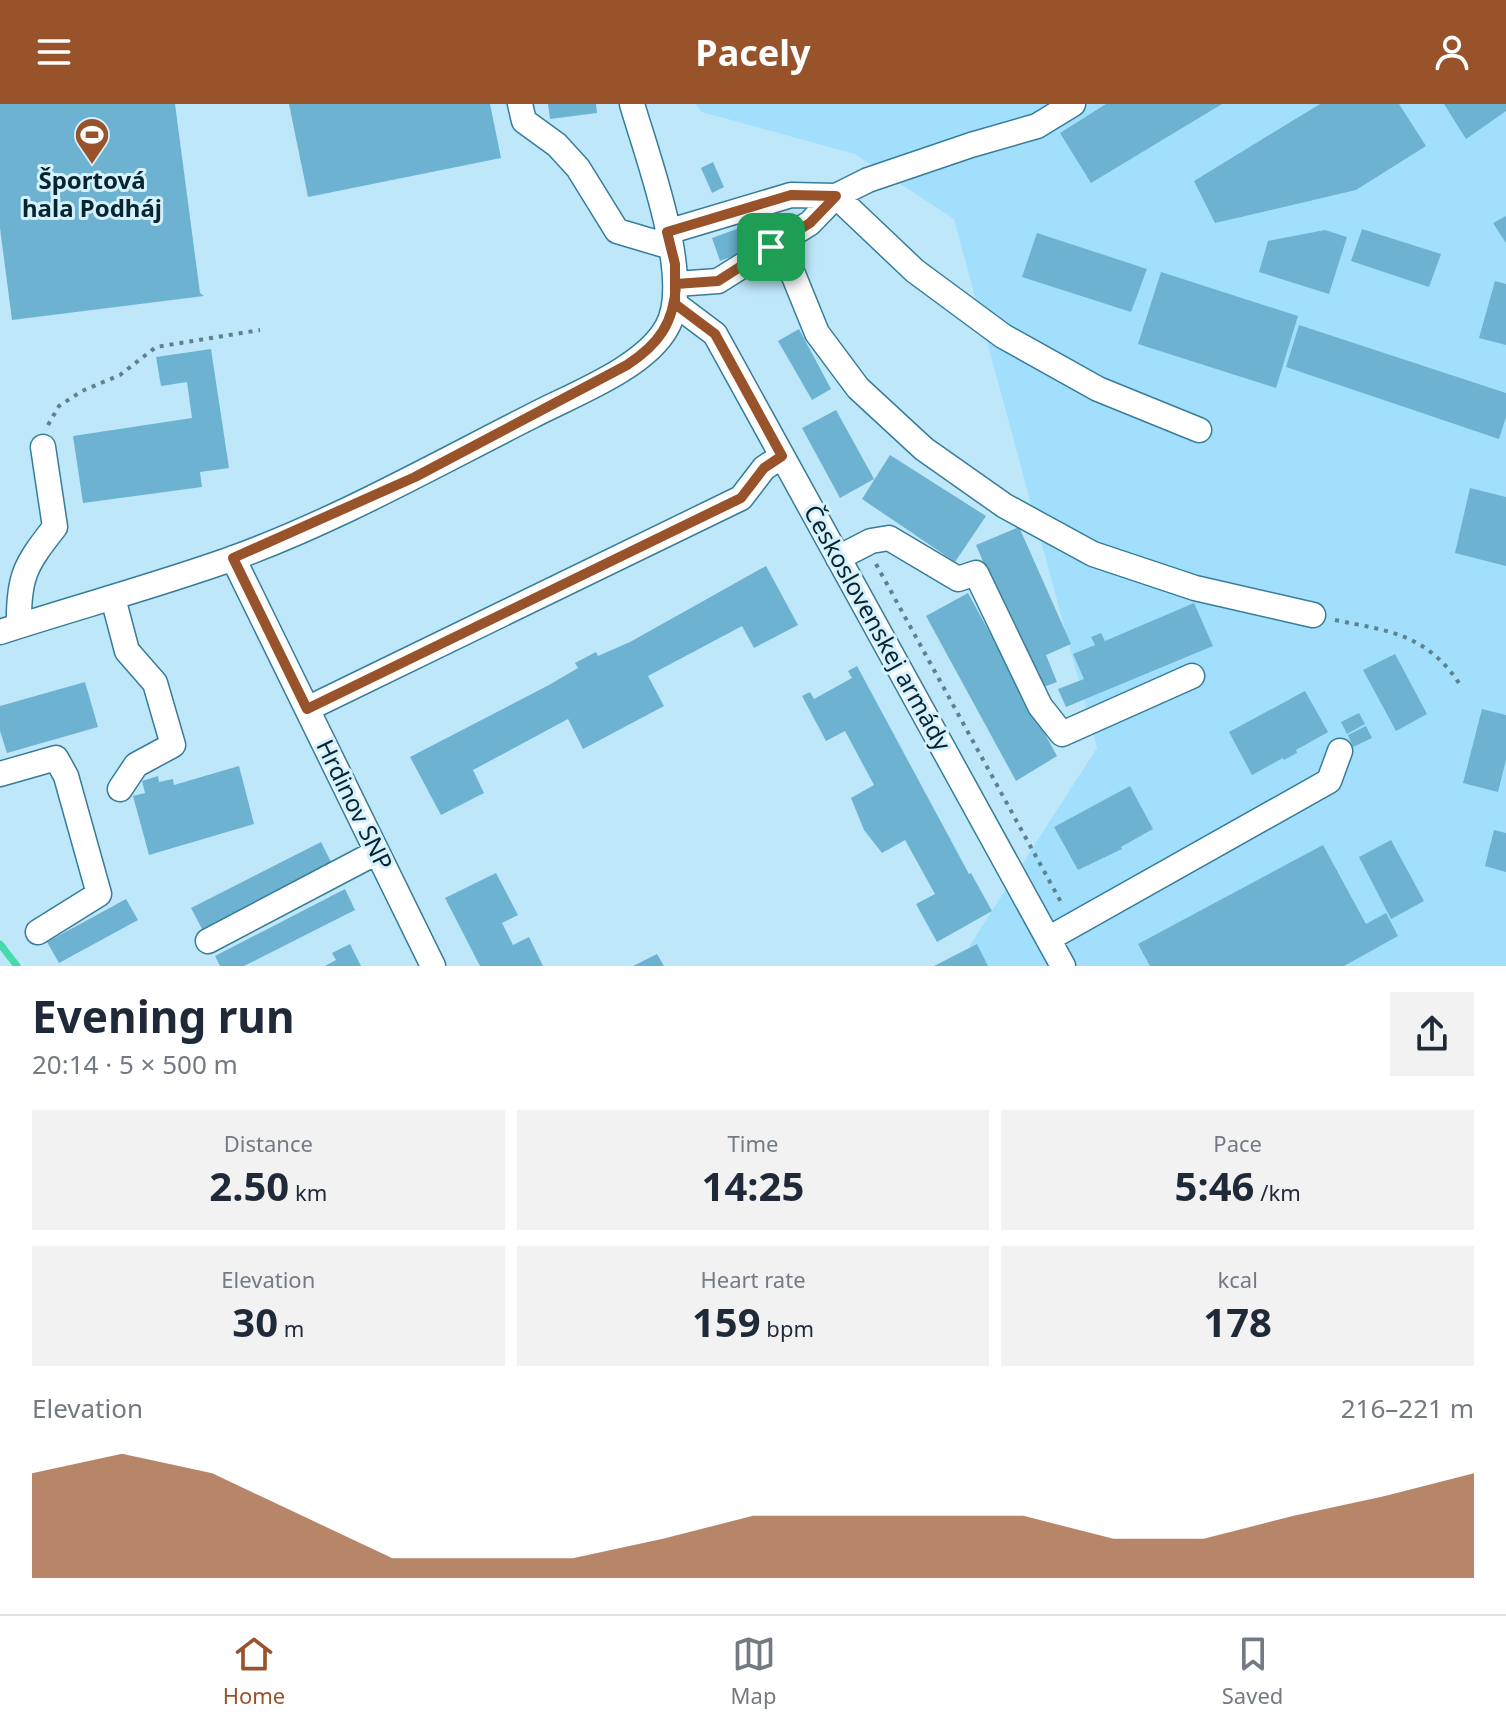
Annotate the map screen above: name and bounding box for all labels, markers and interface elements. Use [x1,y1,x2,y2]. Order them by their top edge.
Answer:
text: Pacely [695,28,811,77]
icon: menu [32,30,76,74]
icon: person [1430,30,1474,74]
sports icon: Športová hala Podháj [73,116,111,166]
place label: Športová hala Podháj [22,163,162,224]
pin [737,213,805,281]
icon: arrive [749,225,793,269]
street label: Československej armády [797,498,960,757]
street label: Hrdinov SNP [310,734,401,875]
text: Evening run [32,986,295,1046]
button: share [1390,992,1474,1076]
text: 20:14 · 5 × 500 m [32,1046,238,1082]
text: Distance [224,1128,313,1158]
text: Time [728,1128,778,1158]
text: Pace [1213,1128,1262,1158]
text: 2.50 [209,1158,289,1213]
text: 14:25 [702,1158,804,1213]
text: 5:46 [1175,1158,1254,1213]
text: km [289,1177,327,1207]
text: /km [1254,1177,1301,1207]
text: Elevation [221,1264,315,1294]
text: Heart rate [700,1264,806,1294]
text: kcal [1217,1264,1258,1294]
text: 30 [232,1294,278,1349]
text: 159 [692,1294,761,1349]
text: 178 [1203,1294,1272,1349]
text: m [278,1313,304,1343]
text: bpm [761,1313,814,1343]
text: Elevation [32,1390,143,1426]
text: 216–221 m [1341,1390,1474,1426]
tab: Home [223,1632,285,1710]
tab: Map [731,1632,776,1710]
tab: Saved [1222,1632,1283,1710]

